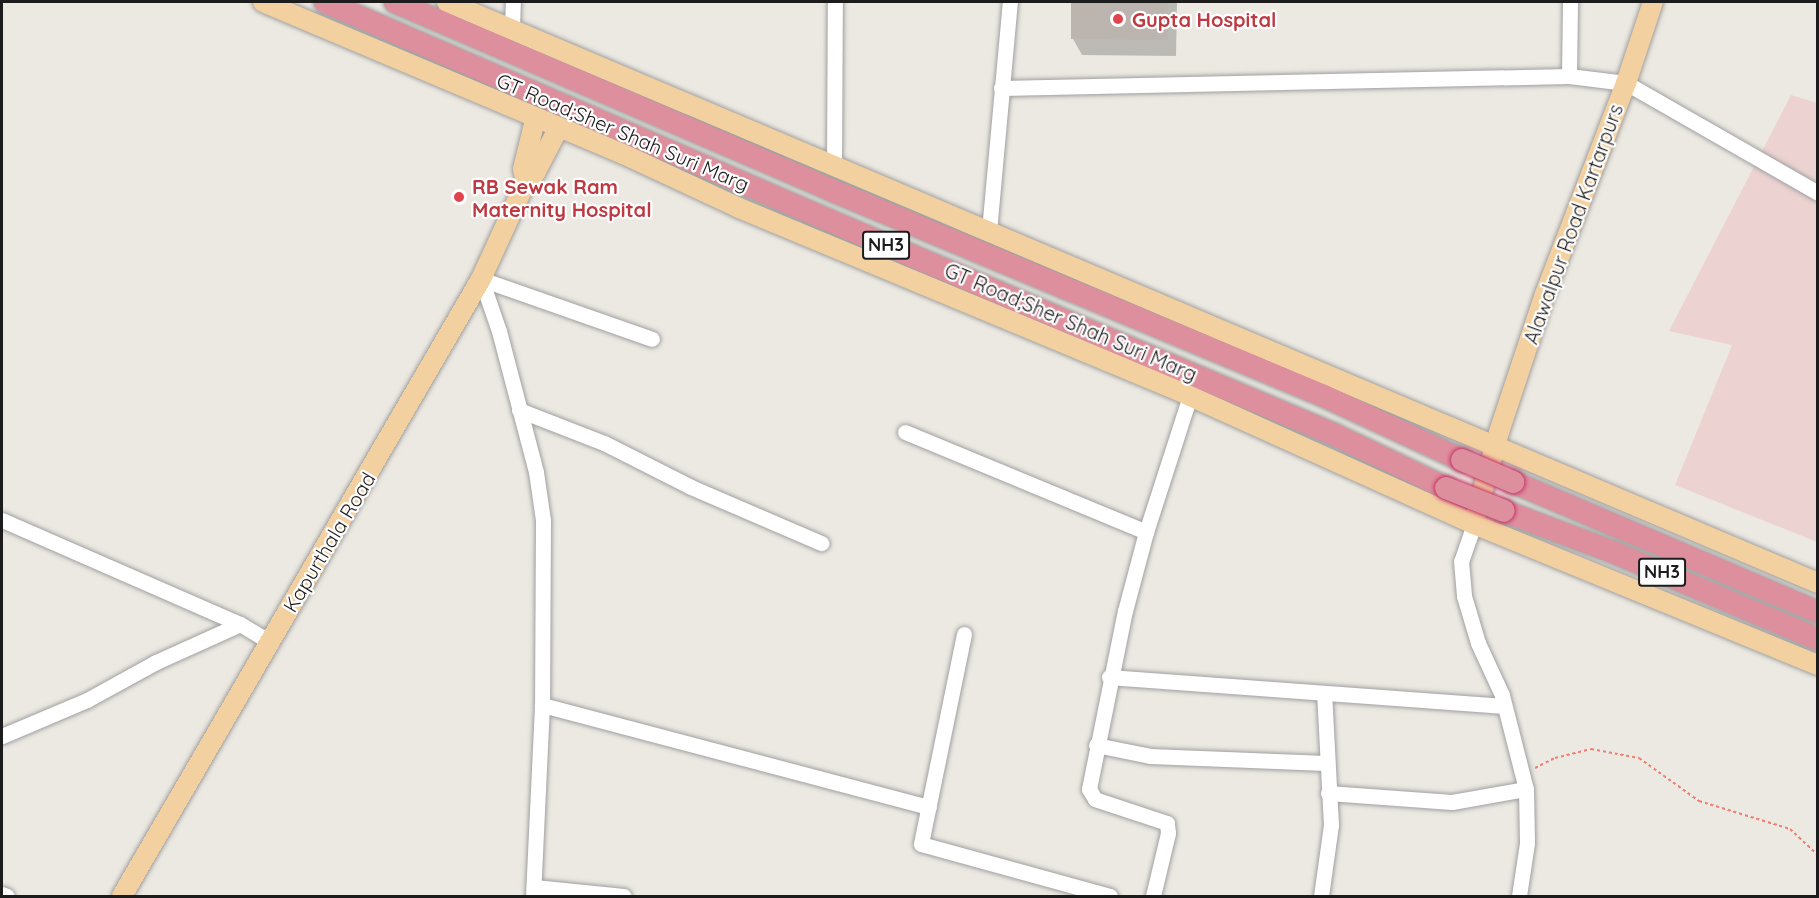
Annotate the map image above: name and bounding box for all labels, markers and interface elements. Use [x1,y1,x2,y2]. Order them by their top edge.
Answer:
place label: Gupta Hospital [1132,7,1276,31]
marker: Gupta Hospital [1109,10,1127,28]
street label: GT Road;Sher Shah Suri Marg [493,68,753,196]
street label: Alawalpur Road Kartarpurs [1518,101,1628,347]
place label: RB Sewak Ram Maternity Hospital [472,174,652,221]
marker: RB Sewak Ram Maternity Hospital [450,188,468,206]
road number: NH3 [862,230,910,260]
street label: GT Road;Sher Shah Suri Marg [941,258,1201,386]
street label: Kapurthala Road [278,468,380,616]
road number: NH3 [1638,557,1686,587]

